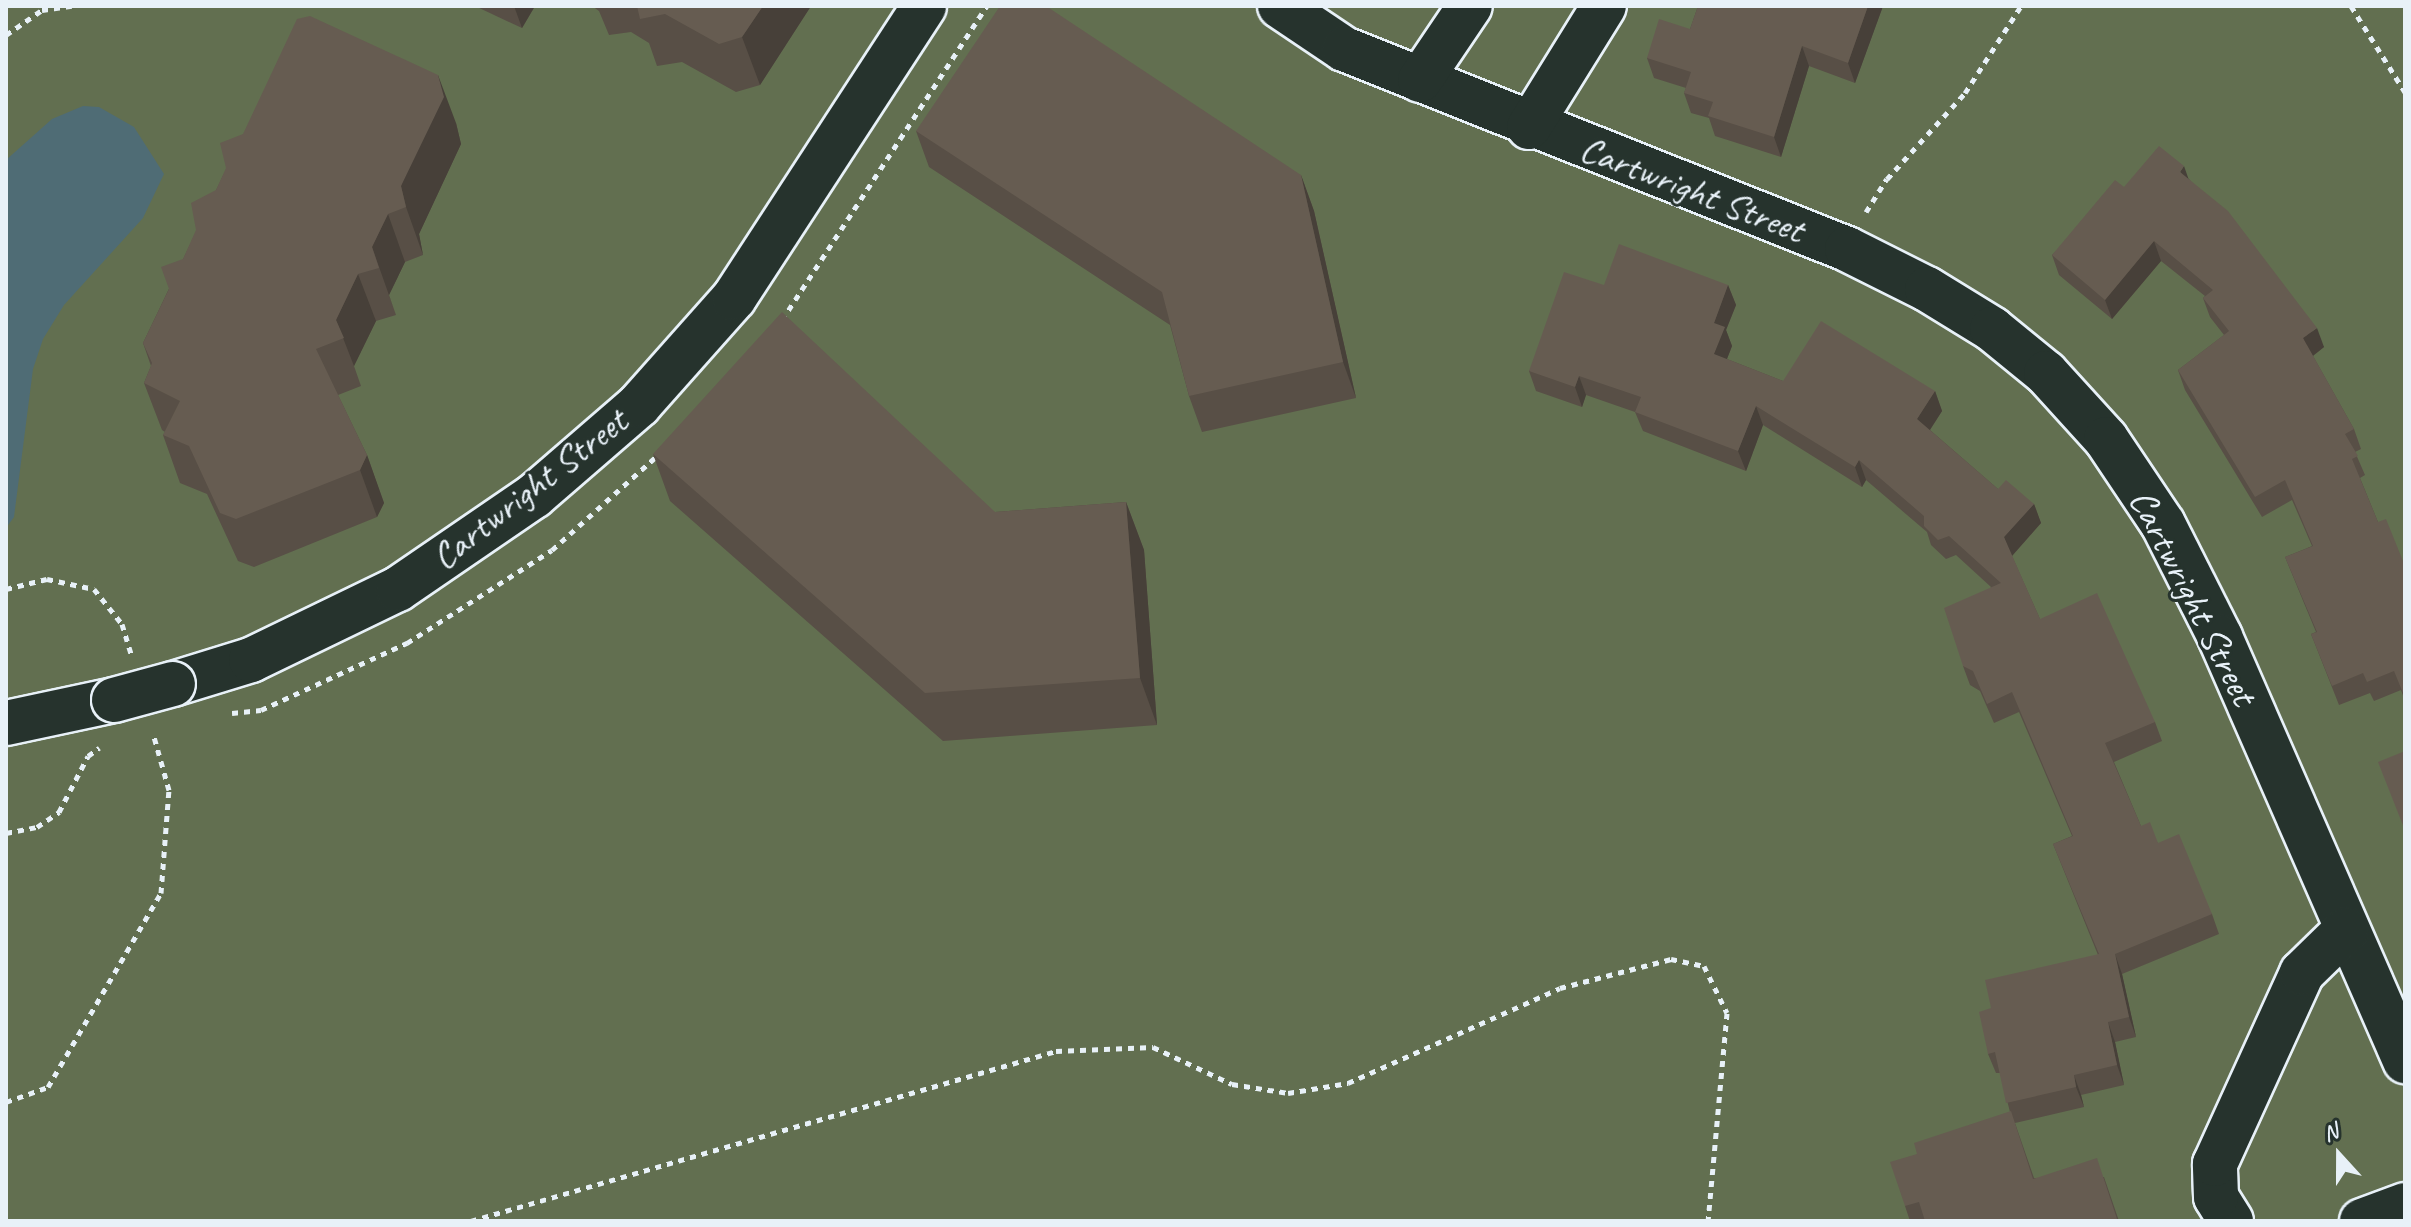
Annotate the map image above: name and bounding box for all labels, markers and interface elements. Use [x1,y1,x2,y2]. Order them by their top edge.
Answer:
street label: Cartwright Street [1573,125,1811,253]
street label: Cartwright Street [422,398,636,580]
street label: Cartwright Street [2119,481,2267,713]
north arrow [2299,1115,2379,1195]
text: N [2319,1117,2342,1148]

